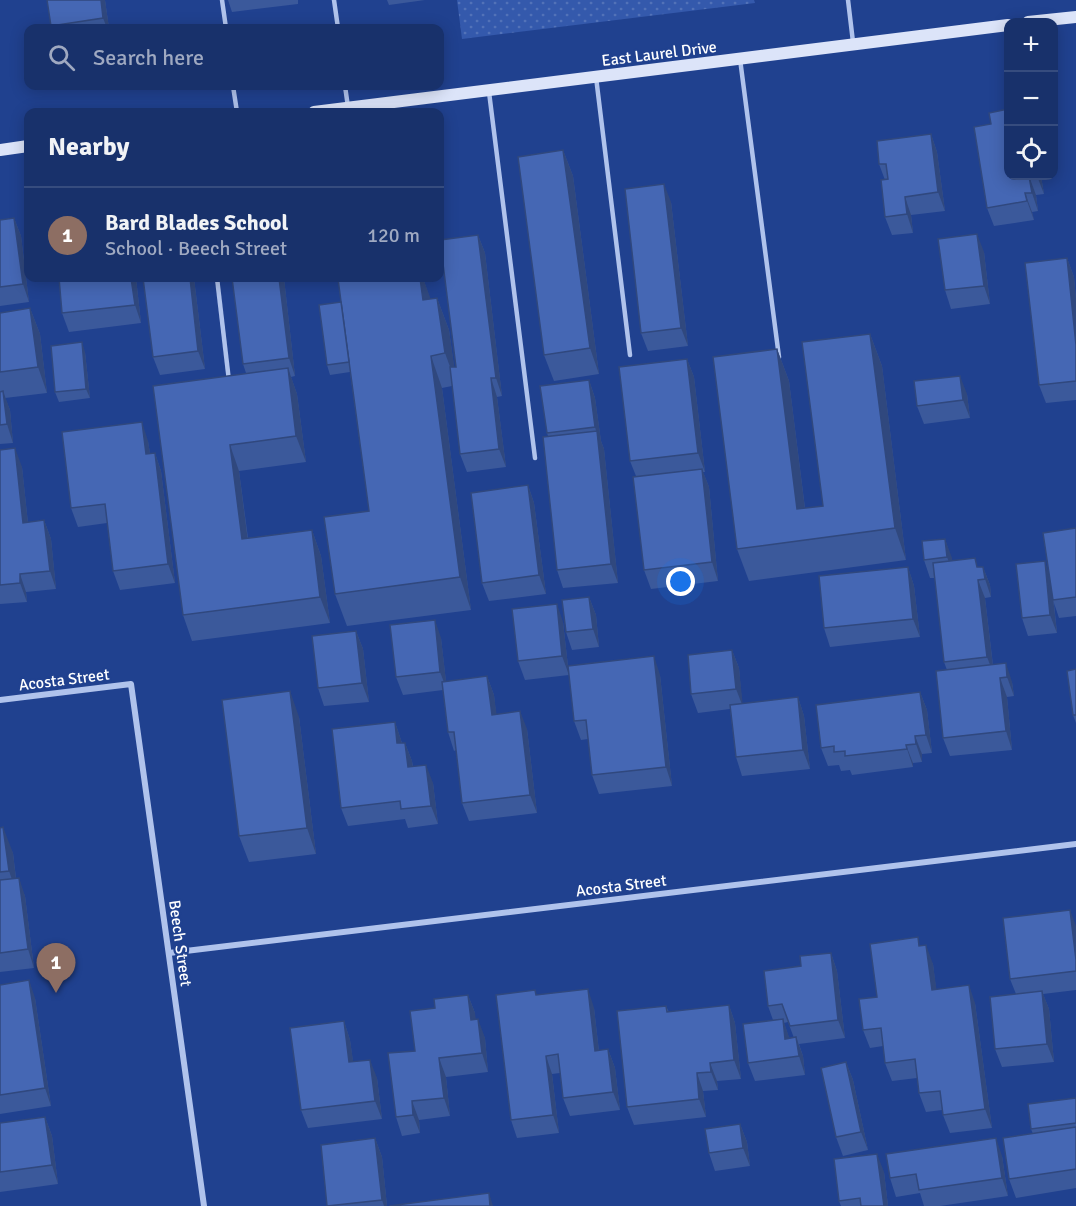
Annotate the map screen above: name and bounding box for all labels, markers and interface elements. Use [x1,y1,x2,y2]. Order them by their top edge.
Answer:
map controls [1004,18,1058,180]
button: + [1004,18,1058,72]
search box [24,24,444,90]
street label: East Laurel Drive [600,37,718,71]
icon: search [45,41,78,74]
text: Search here [93,44,204,71]
button: − [1004,72,1058,126]
button: locate [1004,126,1058,180]
text: Nearby [48,131,129,163]
text: Bard Blades School [105,209,289,236]
text: 1 [62,223,73,248]
text: 120 m [367,223,420,248]
text: School · Beech Street [105,236,287,261]
your location [666,567,695,596]
street label: Acosta Street [18,664,111,695]
street label: Acosta Street [575,870,668,901]
street label: Beech Street [164,899,196,988]
pin: 1 [36,944,76,993]

